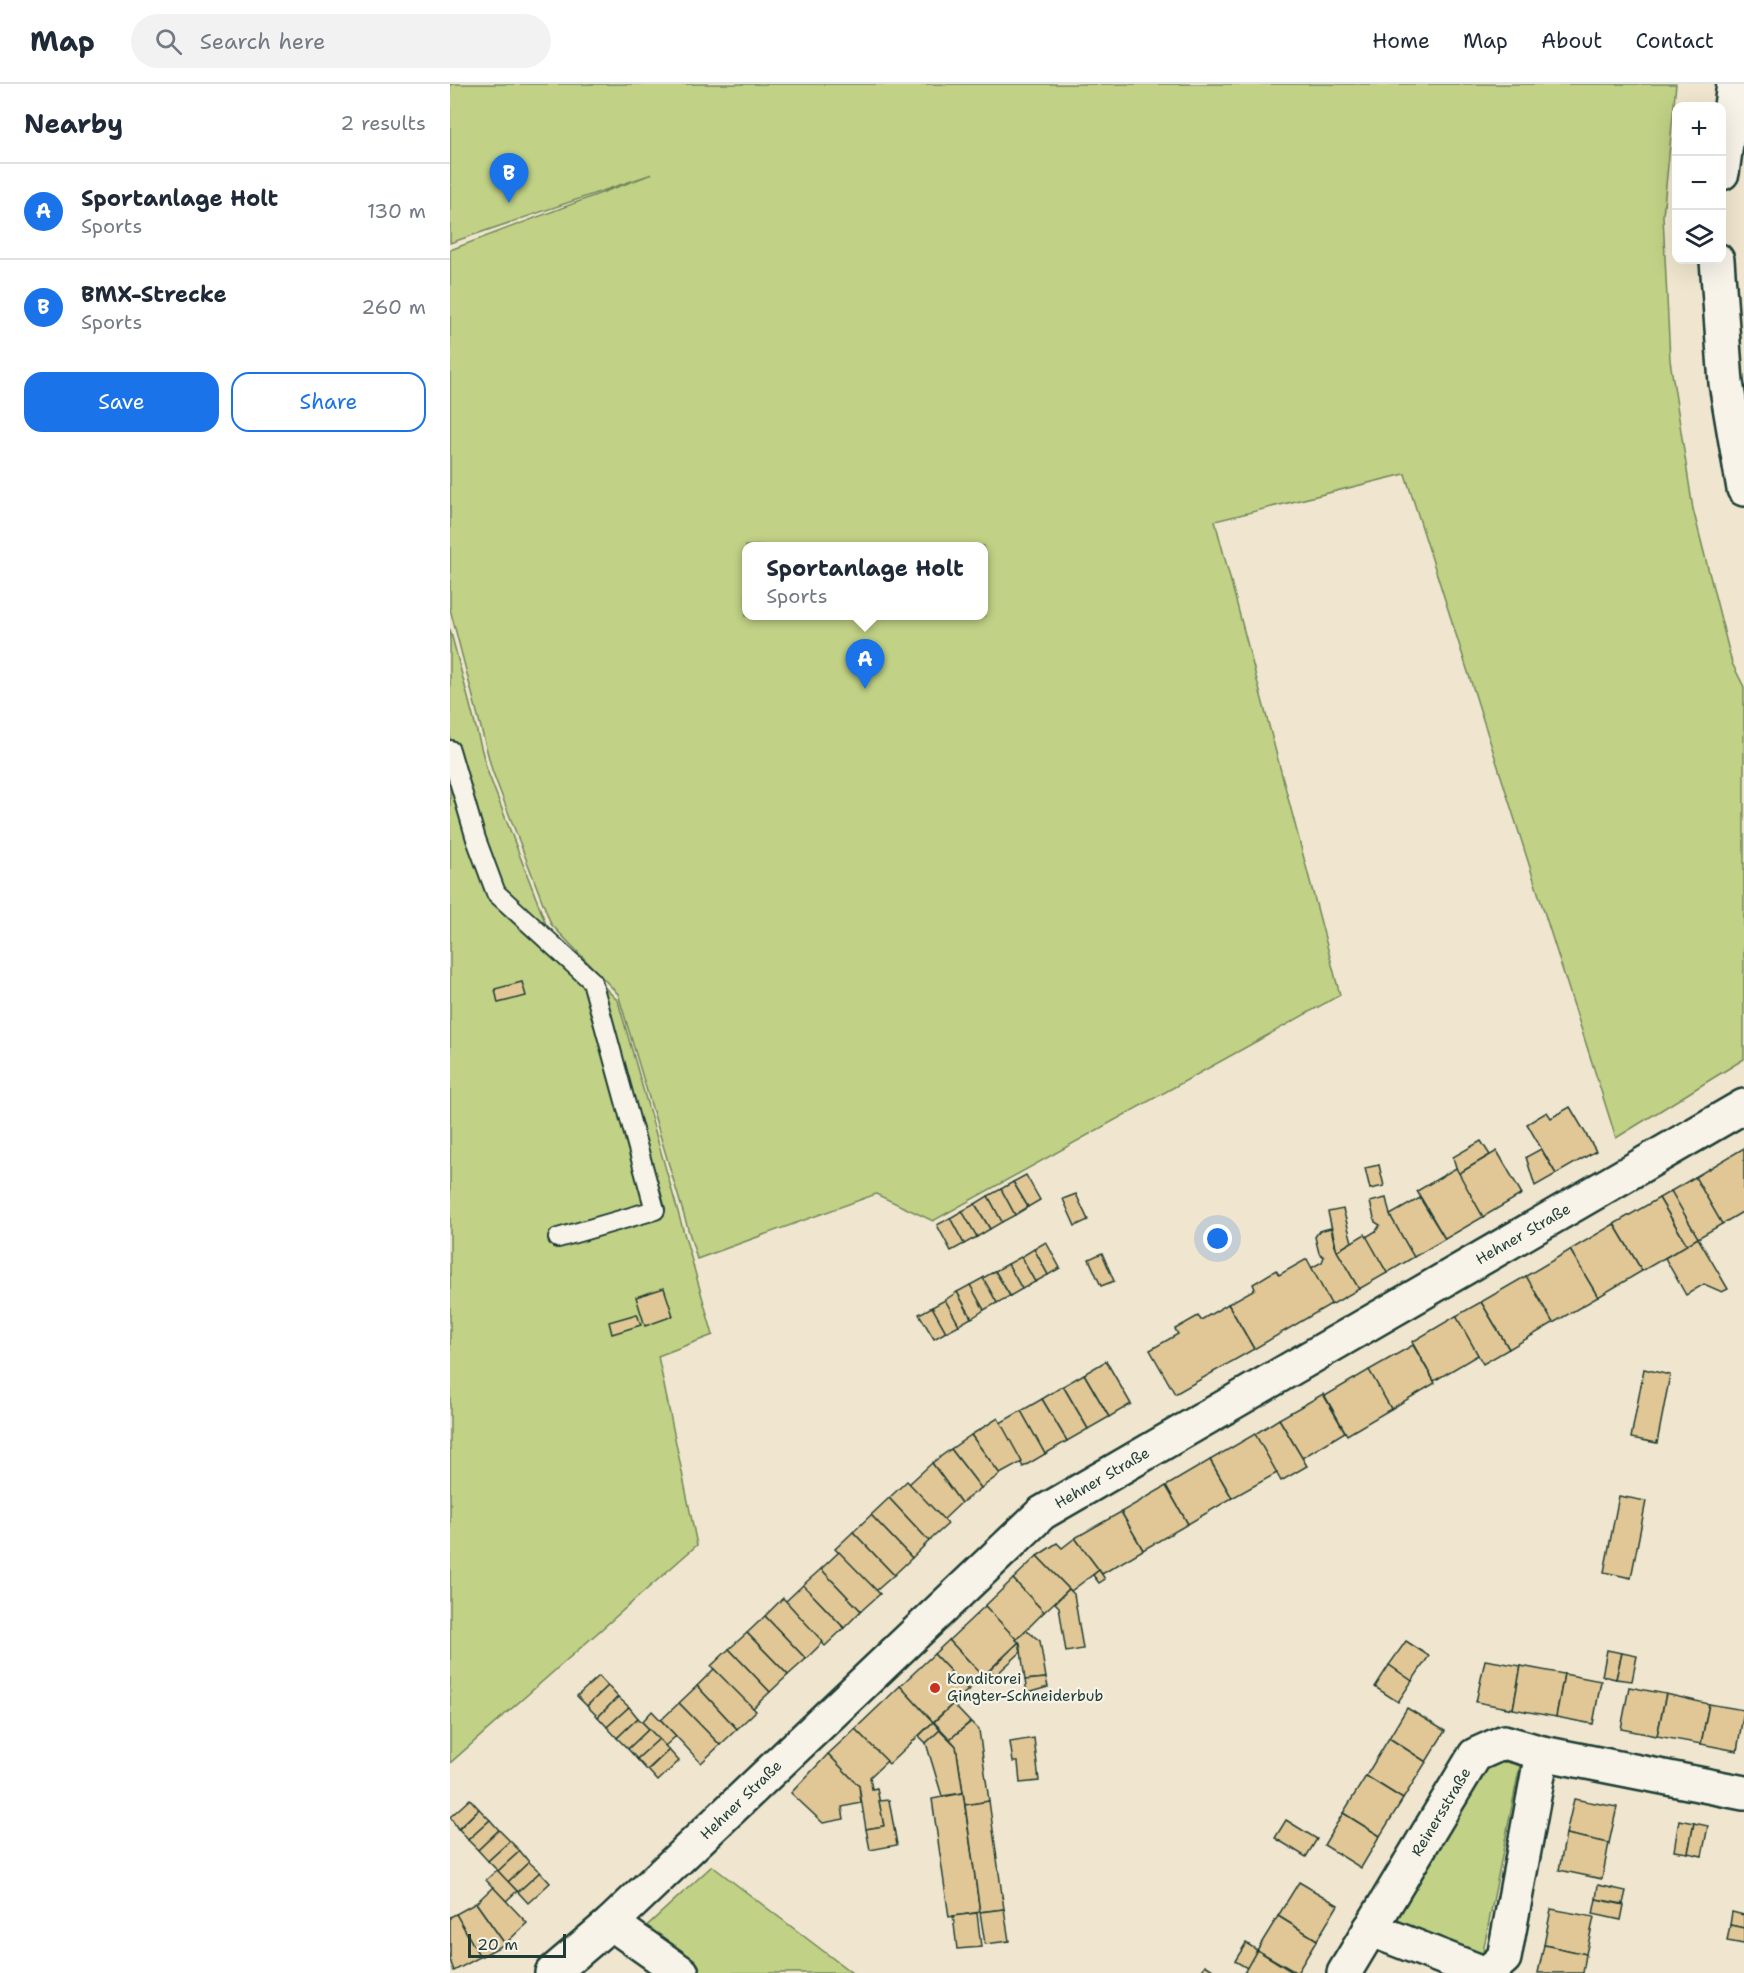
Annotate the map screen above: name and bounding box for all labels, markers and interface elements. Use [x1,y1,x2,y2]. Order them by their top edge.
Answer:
search box [131,14,551,68]
text: Map [30,22,95,60]
icon: search [152,25,185,58]
text: Search here [200,27,325,56]
text: Home [1372,27,1430,55]
text: Map [1463,27,1508,55]
text: About [1541,27,1602,55]
text: Contact [1635,27,1714,55]
map controls [1672,102,1726,264]
button: + [1672,102,1726,156]
text: Nearby [24,106,123,141]
text: 2 results [340,110,426,136]
pin: B [490,154,528,203]
button: − [1672,156,1726,210]
text: Sportanlage Holt [81,184,278,213]
text: A [36,198,51,224]
text: 130 m [367,198,426,224]
button: layers [1672,210,1726,264]
text: Sports [81,213,142,239]
text: BMX-Strecke [81,280,227,309]
text: B [37,294,50,320]
text: 260 m [361,294,426,320]
text: Sports [81,309,142,335]
button: Save [24,372,219,432]
button: Share [231,372,426,432]
popup [742,542,988,620]
text: Sportanlage Holt [766,554,964,583]
text: Sports [766,583,828,609]
pin: A [846,640,884,689]
street label: Hehner Straße [1472,1199,1574,1269]
your location [1203,1224,1232,1253]
street label: Hehner Straße [1051,1443,1153,1513]
place label: Konditorei Gingter-Schneiderbub [947,1669,1103,1706]
marker: Konditorei Gingter-Schneiderbub [928,1681,942,1695]
street label: Hehner Straße [696,1756,786,1844]
street label: Reinersstraße [1407,1764,1475,1860]
scale bar [468,1931,566,1958]
text: 20 m [477,1934,518,1955]

